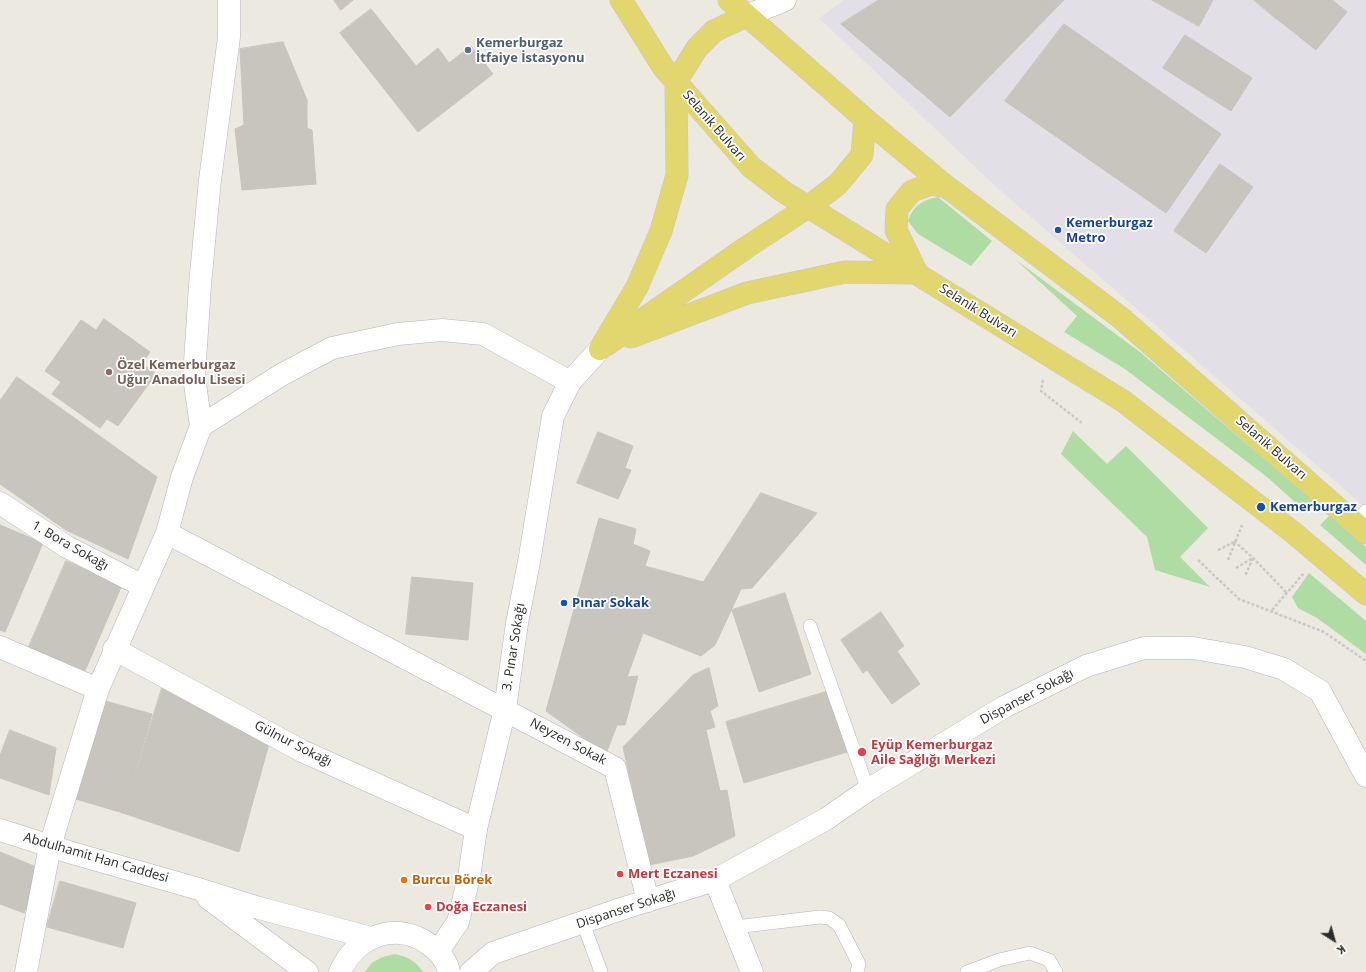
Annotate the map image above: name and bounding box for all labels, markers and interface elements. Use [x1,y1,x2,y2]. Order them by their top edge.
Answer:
place label: Kemerburgaz İtfaiye İstasyonu [476,35,585,66]
marker: Kemerburgaz İtfaiye İstasyonu [463,45,473,55]
street label: Selanik Bulvarı [679,88,749,164]
place label: Kemerburgaz Metro [1066,215,1153,246]
marker: Kemerburgaz Metro [1053,225,1063,235]
street label: Selanik Bulvarı [936,281,1020,341]
place label: Özel Kemerburgaz Uğur Anadolu Lisesi [117,357,245,388]
marker: Özel Kemerburgaz Uğur Anadolu Lisesi [104,367,114,377]
street label: Selanik Bulvarı [1233,413,1309,483]
place label: Kemerburgaz [1270,499,1357,515]
marker: Kemerburgaz [1255,501,1267,513]
street label: 1. Bora Sokağı [29,518,111,574]
place label: Pınar Sokak [572,595,649,611]
marker: Pınar Sokak [559,598,569,608]
street label: 3. Pınar Sokağı [499,602,529,692]
street label: Dispanser Sokağı [978,666,1076,728]
street label: Neyzen Sokak [527,715,609,769]
street label: Gülnur Sokağı [252,718,334,770]
place label: Eyüp Kemerburgaz Aile Sağlığı Merkezi [871,737,996,768]
marker: Eyüp Kemerburgaz Aile Sağlığı Merkezi [856,746,868,758]
street label: Abdulhamit Han Caddesi [22,830,170,886]
place label: Mert Eczanesi [628,866,718,882]
marker: Mert Eczanesi [615,869,625,879]
place label: Burcu Börek [412,872,492,888]
marker: Burcu Börek [399,875,409,885]
street label: Dispanser Sokağı [574,886,678,932]
place label: Doğa Eczanesi [436,899,527,915]
marker: Doğa Eczanesi [423,902,433,912]
north arrow [1314,920,1354,960]
text: K [1334,942,1349,958]

